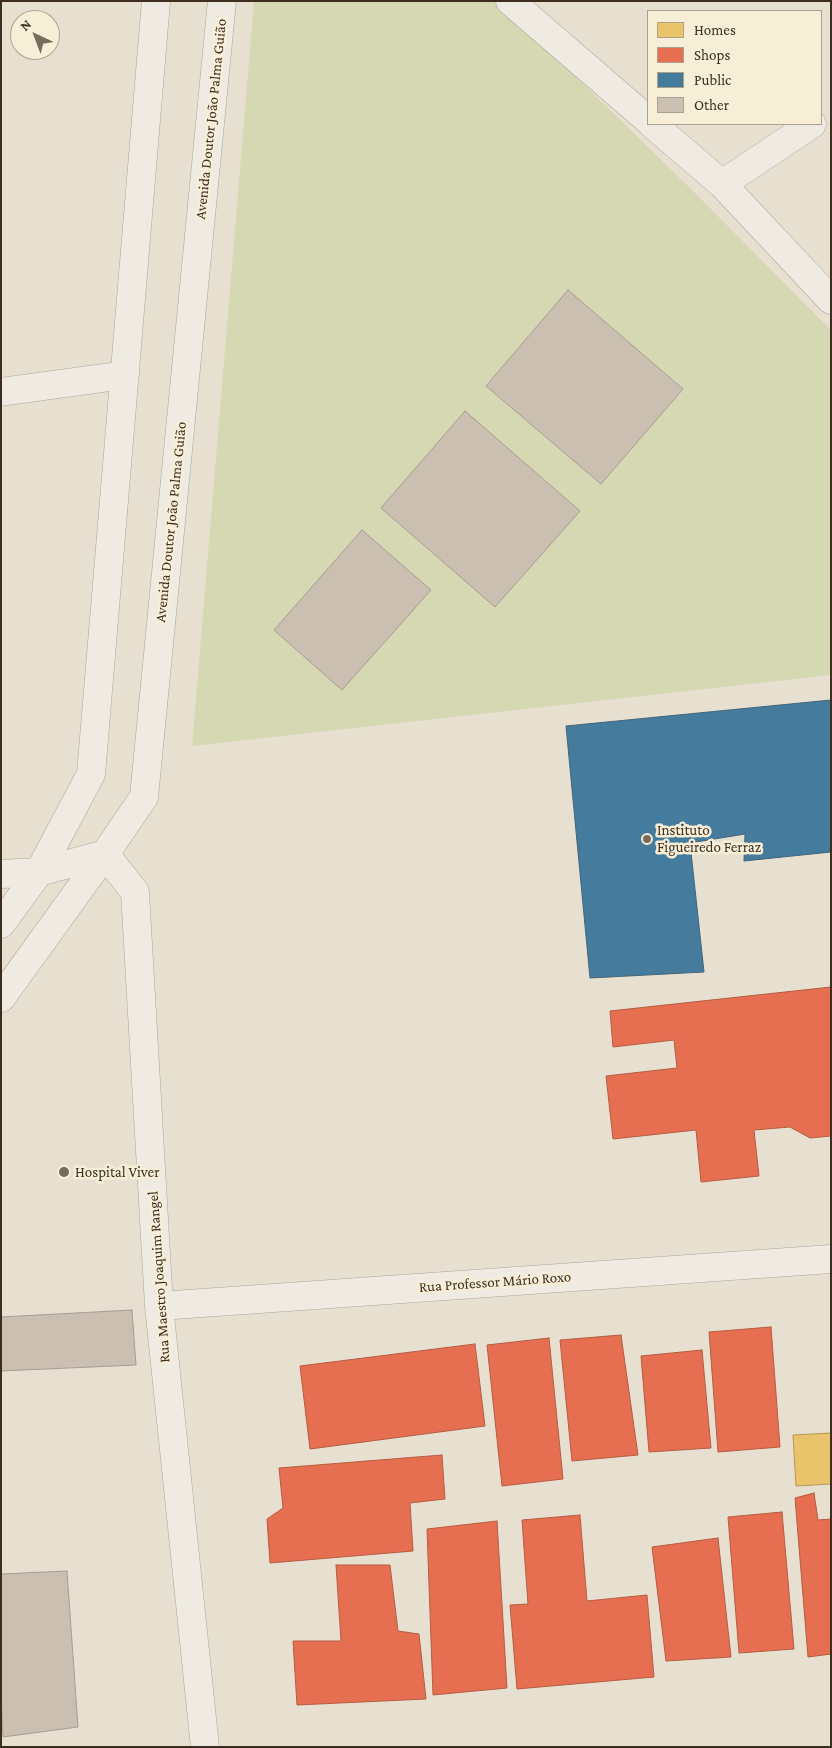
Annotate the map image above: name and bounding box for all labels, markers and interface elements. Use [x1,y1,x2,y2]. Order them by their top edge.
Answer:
north arrow [10,10,60,60]
legend [647,10,822,125]
text: N [16,16,34,34]
street label: Avenida Doutor João Palma Guião [191,18,231,220]
text: Homes [694,22,736,38]
text: Shops [694,47,730,63]
text: Public [694,72,731,88]
text: Other [694,97,729,113]
street label: Avenida Doutor João Palma Guião [151,421,191,623]
place label: Instituto Figueiredo Ferraz [657,821,761,856]
marker: Instituto Figueiredo Ferraz [641,833,653,845]
place label: Hospital Viver [75,1163,160,1181]
marker: Hospital Viver [57,1165,71,1179]
street label: Rua Maestro Joaquim Rangel [144,1191,174,1363]
street label: Rua Professor Mário Roxo [418,1268,572,1296]

